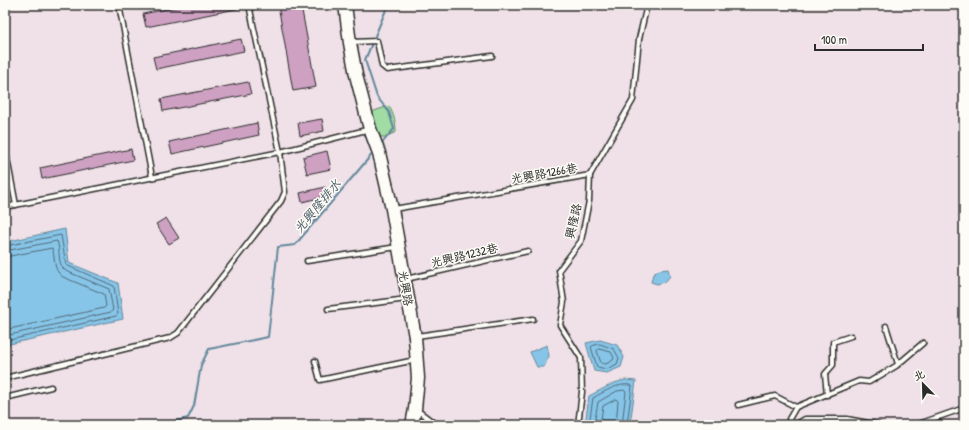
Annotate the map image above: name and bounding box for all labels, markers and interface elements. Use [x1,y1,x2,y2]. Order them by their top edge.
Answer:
scale bar [815,26,923,52]
text: 100 m [821,31,847,48]
street label: 光興路1266巷 [509,159,579,187]
water label: 光興隆排水 [289,175,345,237]
street label: 興隆路 [561,202,585,240]
street label: 光興路1232巷 [428,239,500,271]
street label: 光興路 [395,269,417,307]
north arrow [903,364,943,404]
text: 北 [911,366,927,383]

